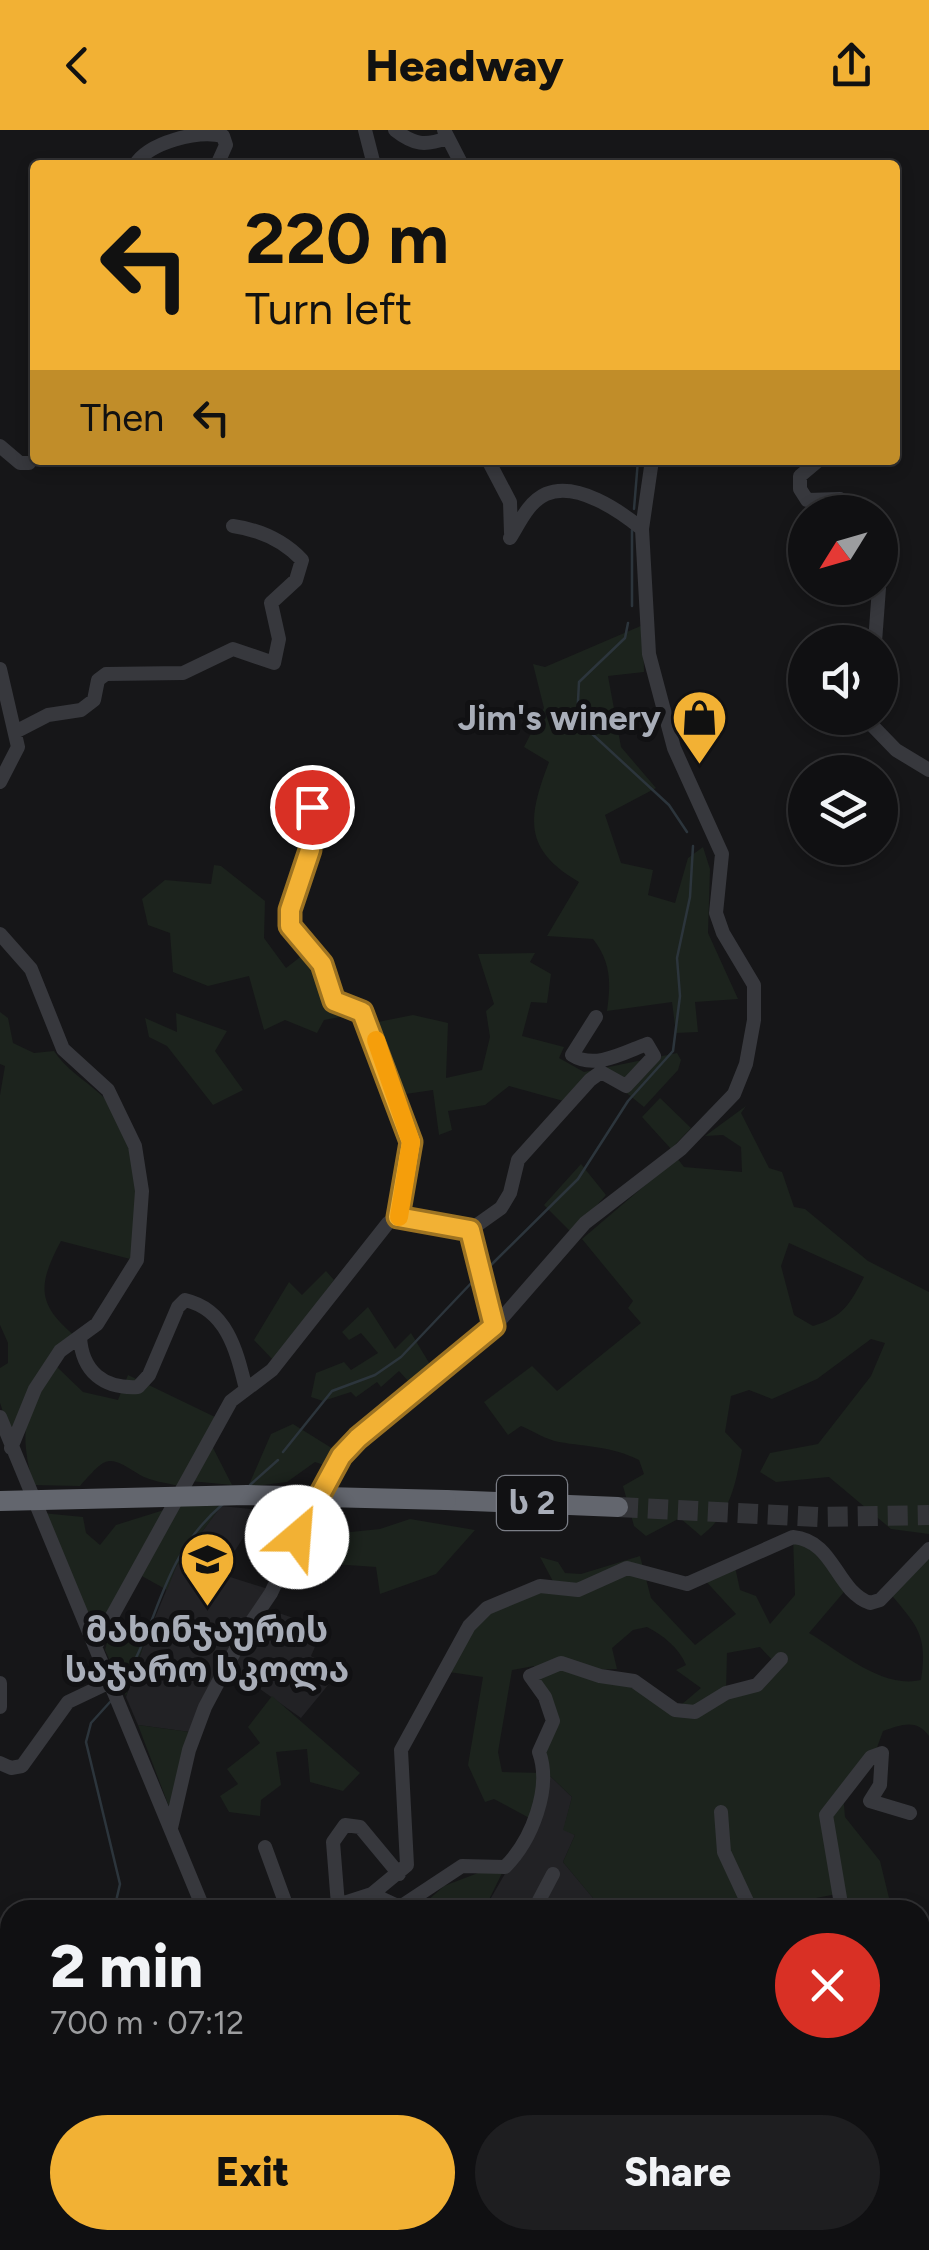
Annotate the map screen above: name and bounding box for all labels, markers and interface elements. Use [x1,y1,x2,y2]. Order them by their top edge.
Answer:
icon: back [50,38,105,93]
text: Headway [365,38,564,92]
icon: share [824,38,879,93]
text: 220 m [245,196,449,281]
icon: left [80,200,210,330]
text: Turn left [245,281,412,335]
icon: left [184,390,239,445]
text: Then [80,395,164,441]
north arrow [788,495,898,605]
map controls [788,495,898,865]
button: sound [788,625,898,735]
shop icon: Jim's winery [670,688,730,767]
place label: Jim's winery [458,697,662,739]
button: layers [788,755,898,865]
pin [270,765,355,850]
icon: arrive [285,780,340,835]
road number: ს 2 [497,1476,567,1530]
position arrow [245,1485,349,1589]
school or university icon: მახინჯაურის საჯარო სკოლა [177,1529,237,1608]
place label: მახინჯაურის საჯარო სკოლა [65,1609,349,1691]
text: 2 min [50,1930,203,2002]
button: close [775,1933,880,2038]
text: 700 m · 07:12 [50,2004,244,2042]
button: Exit [50,2115,455,2230]
button: Share [475,2115,880,2230]

